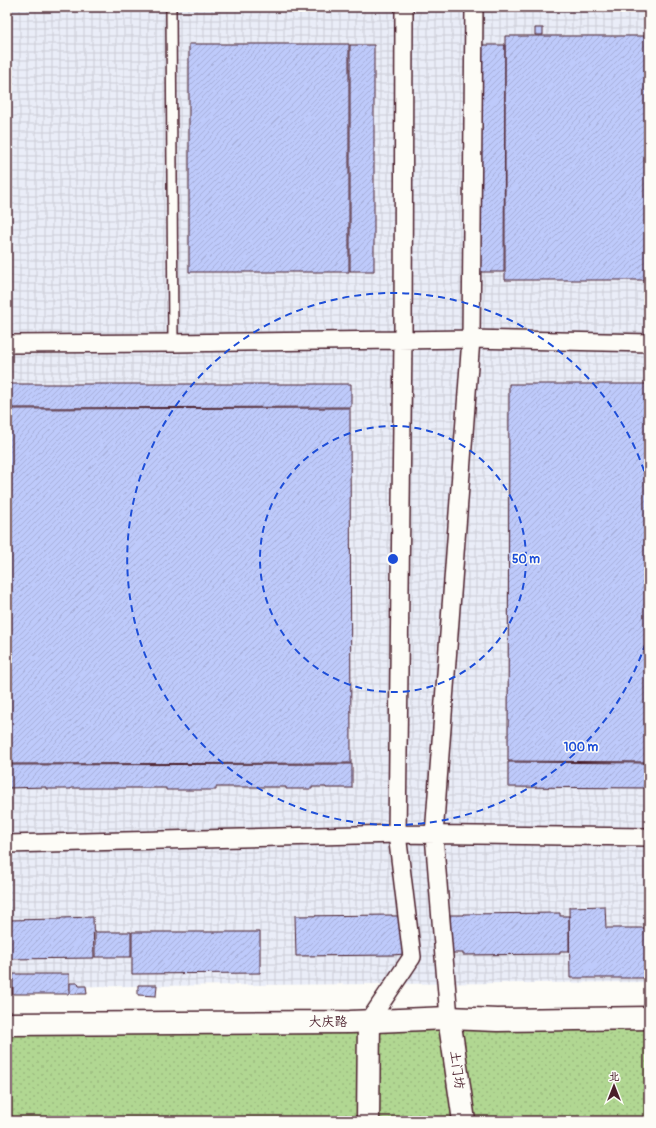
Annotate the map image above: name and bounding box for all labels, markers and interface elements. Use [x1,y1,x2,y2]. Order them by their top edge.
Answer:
centre of rings [386,552,400,566]
text: 50 m [512,552,540,567]
text: 100 m [564,740,599,755]
street label: 大庆路 [308,1014,348,1030]
street label: 土门坊 [446,1050,468,1090]
north arrow [594,1066,634,1106]
text: 北 [609,1070,620,1083]

